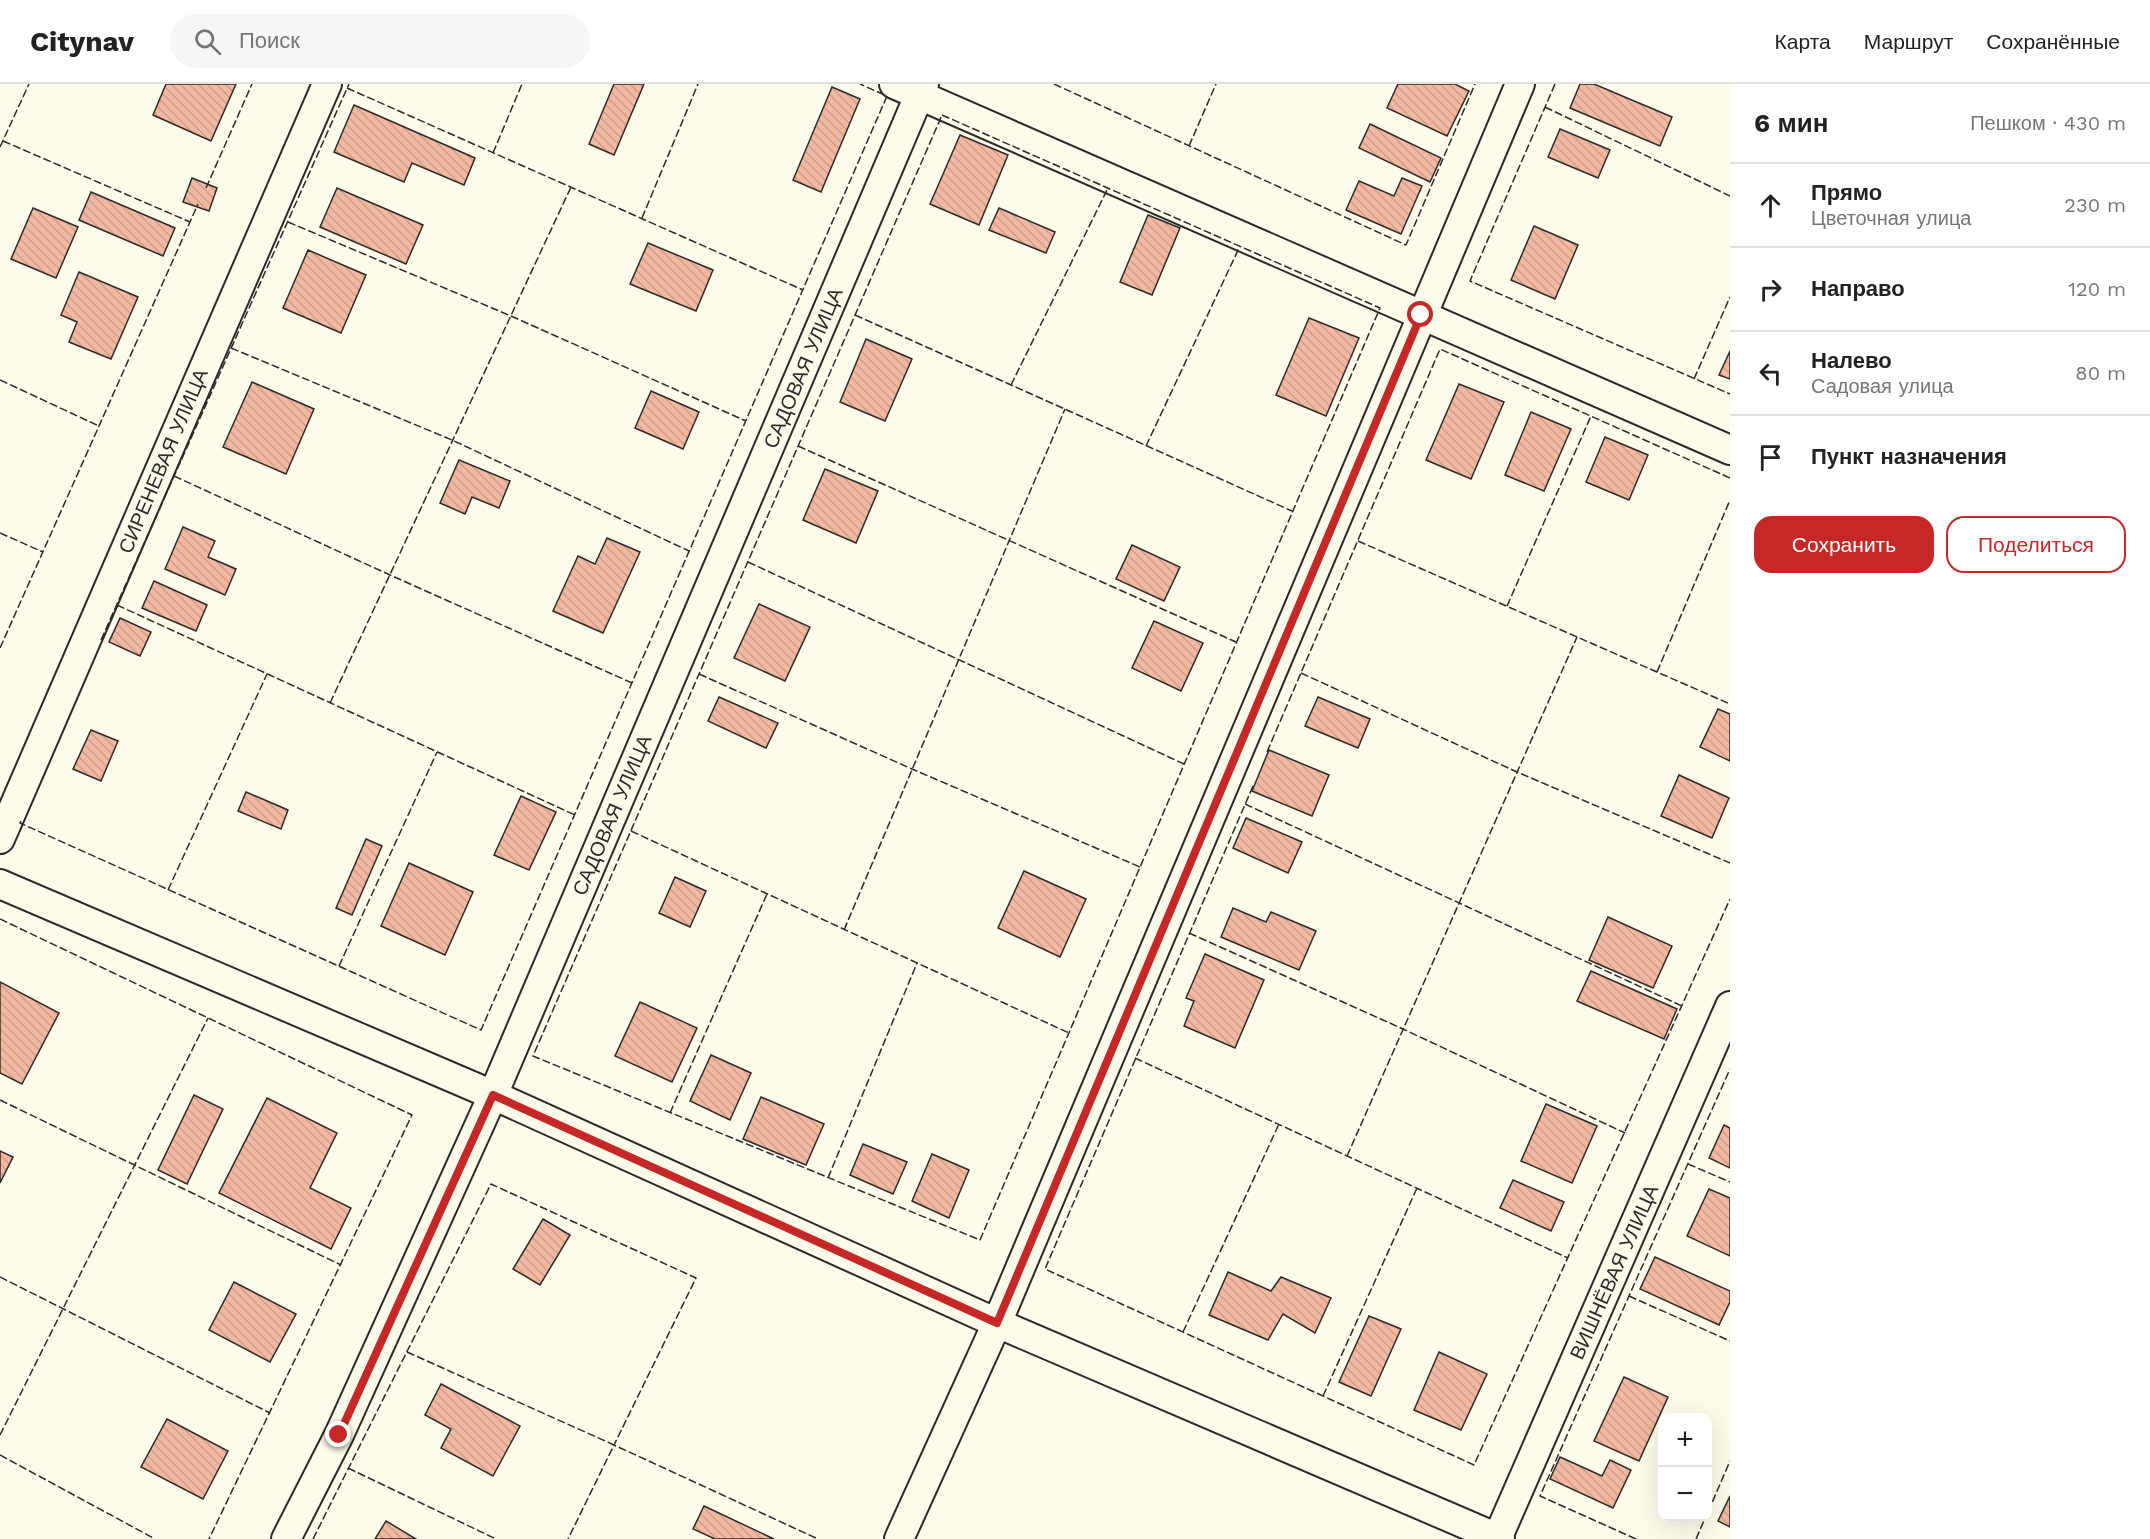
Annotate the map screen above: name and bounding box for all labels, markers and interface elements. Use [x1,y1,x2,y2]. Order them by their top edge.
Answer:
search box [170,14,590,68]
text: Citynav [30,25,134,58]
icon: search [191,25,224,58]
text: Поиск [239,28,300,53]
text: Карта [1775,29,1831,54]
text: Маршрут [1864,29,1953,54]
text: Сохранённые [1986,29,2120,54]
text: 6 мин [1754,108,1828,138]
text: Пешком · 430 m [1970,111,2126,135]
text: Прямо [1811,180,1882,205]
icon: ahead [1754,189,1787,222]
text: 230 m [2064,193,2126,217]
text: Цветочная улица [1811,206,1972,230]
icon: right [1754,273,1787,306]
text: Направо [1811,276,1905,301]
text: 120 m [2068,277,2126,301]
street label: САДОВАЯ УЛИЦА [758,284,848,452]
route start [1407,301,1433,327]
text: Налево [1811,348,1892,373]
icon: left [1754,357,1787,390]
text: 80 m [2075,361,2126,385]
street label: СИРЕНЕВАЯ УЛИЦА [113,364,213,557]
text: Садовая улица [1811,374,1954,398]
icon: arrive [1754,441,1787,474]
text: Пункт назначения [1811,444,2007,469]
button: Сохранить [1754,516,1934,573]
button: Поделиться [1946,516,2126,573]
street label: САДОВАЯ УЛИЦА [567,731,657,899]
street label: ВИШНЁВАЯ УЛИЦА [1565,1180,1664,1363]
map controls [1658,1413,1712,1521]
button: + [1658,1413,1712,1467]
route end [325,1421,351,1447]
button: − [1658,1467,1712,1521]

